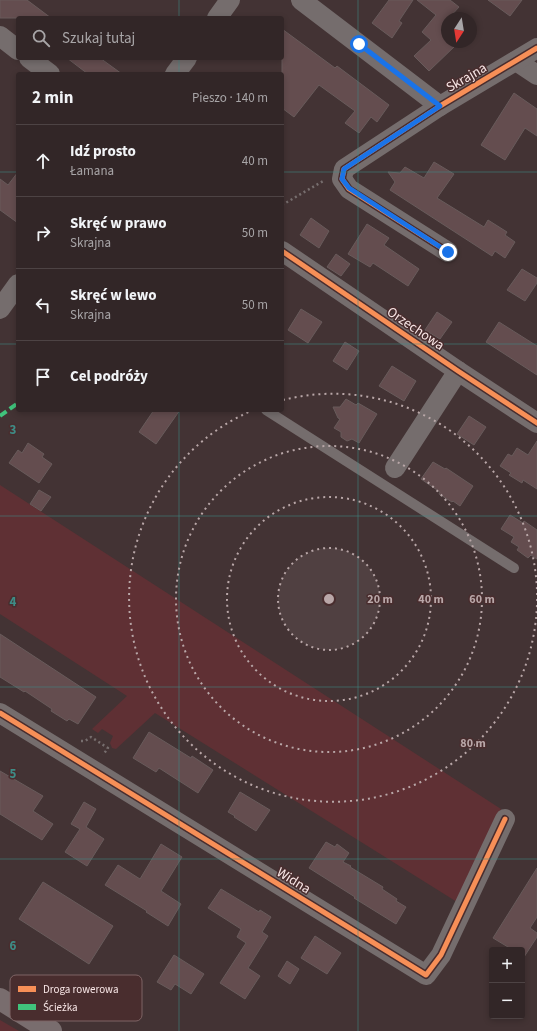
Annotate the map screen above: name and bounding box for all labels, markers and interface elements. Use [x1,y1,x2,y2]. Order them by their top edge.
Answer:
north arrow [441,12,477,48]
search box [16,16,284,60]
icon: search [30,27,52,49]
text: Szukaj tutaj [62,28,135,49]
route start [350,35,368,53]
street label: Skrajna [442,58,491,98]
text: 2 min [32,86,73,110]
text: Pieszo · 140 m [192,89,268,107]
text: Idź prosto [70,141,136,162]
icon: ahead [32,150,54,172]
text: 40 m [242,152,268,170]
text: Łamana [70,162,114,180]
text: Skręć w prawo [70,213,167,234]
icon: right [32,222,54,244]
text: 50 m [242,224,268,242]
text: Skrajna [70,234,111,252]
route end [439,243,457,261]
text: Skręć w lewo [70,285,157,306]
icon: left [32,294,54,316]
text: 50 m [242,296,268,314]
street label: Orzechowa [383,302,448,355]
text: Skrajna [70,306,111,324]
icon: arrive [32,366,54,388]
text: Cel podróży [70,366,148,387]
text: 3 [10,421,17,439]
text: 20 m [367,591,393,608]
text: 40 m [418,591,444,608]
text: 60 m [469,591,495,608]
centre of rings [322,592,336,606]
text: 4 [10,593,17,611]
text: 80 m [460,735,486,752]
text: 5 [10,765,17,783]
street label: Widna [273,863,314,899]
text: 6 [10,937,17,955]
map controls [489,947,525,1019]
button: + [489,947,525,983]
legend [10,975,142,1021]
text: Droga rowerowa [43,982,118,997]
button: − [489,983,525,1019]
text: Ścieżka [43,1000,78,1015]

